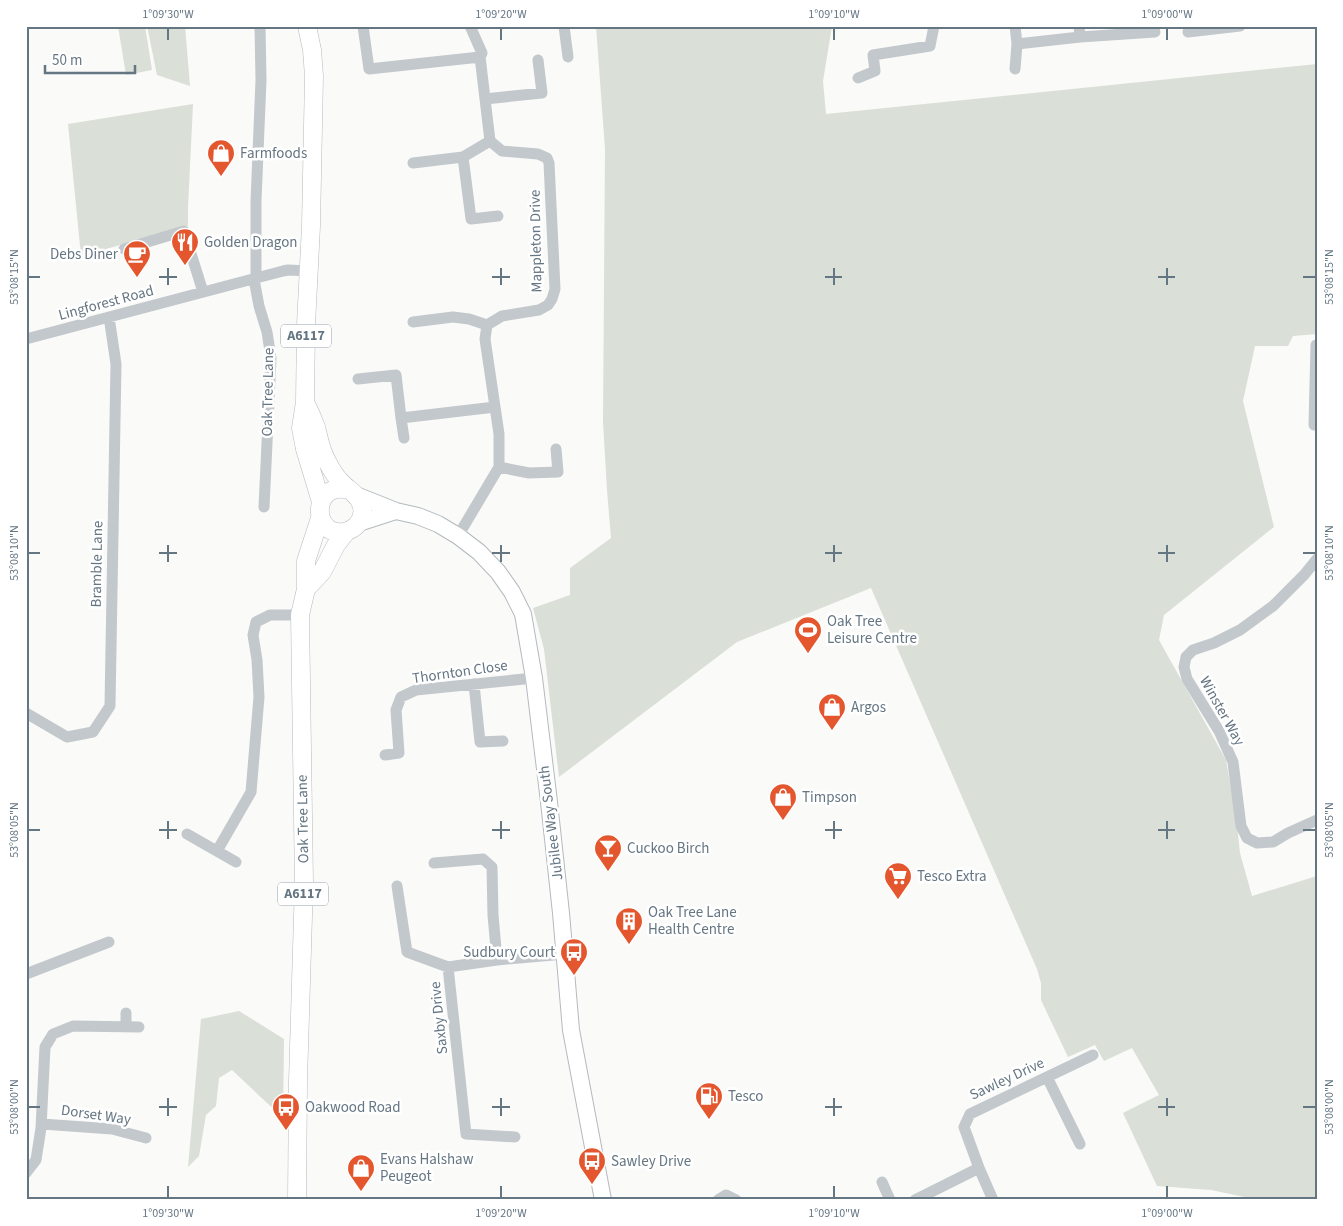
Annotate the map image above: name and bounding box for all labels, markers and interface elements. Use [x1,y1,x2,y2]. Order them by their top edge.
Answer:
text: 1°09'30"W [142,6,194,23]
text: 1°09'20"W [475,6,527,23]
text: 1°09'10"W [808,6,860,23]
text: 1°09'00"W [1141,6,1193,23]
scale bar [45,42,135,74]
text: 50 m [52,50,82,71]
shop icon: Farmfoods [206,138,236,177]
place label: Farmfoods [240,143,307,164]
street label: Mappleton Drive [525,189,547,293]
restaurant icon: Golden Dragon [170,227,200,266]
place label: Golden Dragon [204,232,298,253]
cafe icon: Debs Diner [122,239,152,278]
place label: Debs Diner [50,244,119,265]
text: 53°08'15"N [6,249,23,305]
text: 53°08'15"N [1321,249,1338,305]
street label: Lingforest Road [56,280,156,326]
road number: A6117 [281,324,331,348]
street label: Oak Tree Lane [257,347,279,437]
street label: Bramble Lane [86,520,108,608]
text: 53°08'10"N [6,525,23,581]
text: 53°08'10"N [1321,525,1338,581]
place label: Oak Tree Leisure Centre [827,611,917,649]
sports icon: Oak Tree Leisure Centre [793,615,823,654]
street label: Thornton Close [411,655,509,689]
street label: Winster Way [1194,673,1250,749]
shop icon: Argos [817,692,847,731]
place label: Argos [851,697,886,718]
street label: Jubilee Way South [534,764,568,882]
street label: Oak Tree Lane [292,774,314,864]
shop icon: Timpson [768,782,798,821]
place label: Timpson [802,787,857,808]
text: 53°08'05"N [6,802,23,858]
text: 53°08'05"N [1321,802,1338,858]
bar icon: Cuckoo Birch [593,833,623,872]
place label: Cuckoo Birch [627,838,709,859]
supermarket icon: Tesco Extra [883,861,913,900]
place label: Tesco Extra [917,866,987,887]
road number: A6117 [278,882,328,906]
place label: Oak Tree Lane Health Centre [648,902,737,940]
building icon: Oak Tree Lane Health Centre [614,906,644,945]
bus stop icon: Sudbury Court [559,937,589,976]
place label: Sudbury Court [463,942,555,963]
street label: Saxby Drive [425,981,453,1055]
street label: Sawley Drive [966,1053,1048,1105]
text: 53°08'00"N [6,1079,23,1135]
text: 53°08'00"N [1321,1079,1338,1135]
fuel station icon: Tesco [694,1081,724,1120]
place label: Tesco [728,1086,763,1107]
bus stop icon: Oakwood Road [271,1092,301,1131]
place label: Oakwood Road [305,1097,400,1118]
street label: Dorset Way [60,1100,132,1130]
bus stop icon: Sawley Drive [577,1146,607,1185]
place label: Evans Halshaw Peugeot [380,1149,474,1187]
place label: Sawley Drive [611,1151,691,1172]
shop icon: Evans Halshaw Peugeot [346,1153,376,1192]
text: 1°09'30"W [142,1205,194,1222]
text: 1°09'20"W [475,1205,527,1222]
text: 1°09'10"W [808,1205,860,1222]
text: 1°09'00"W [1141,1205,1193,1222]

